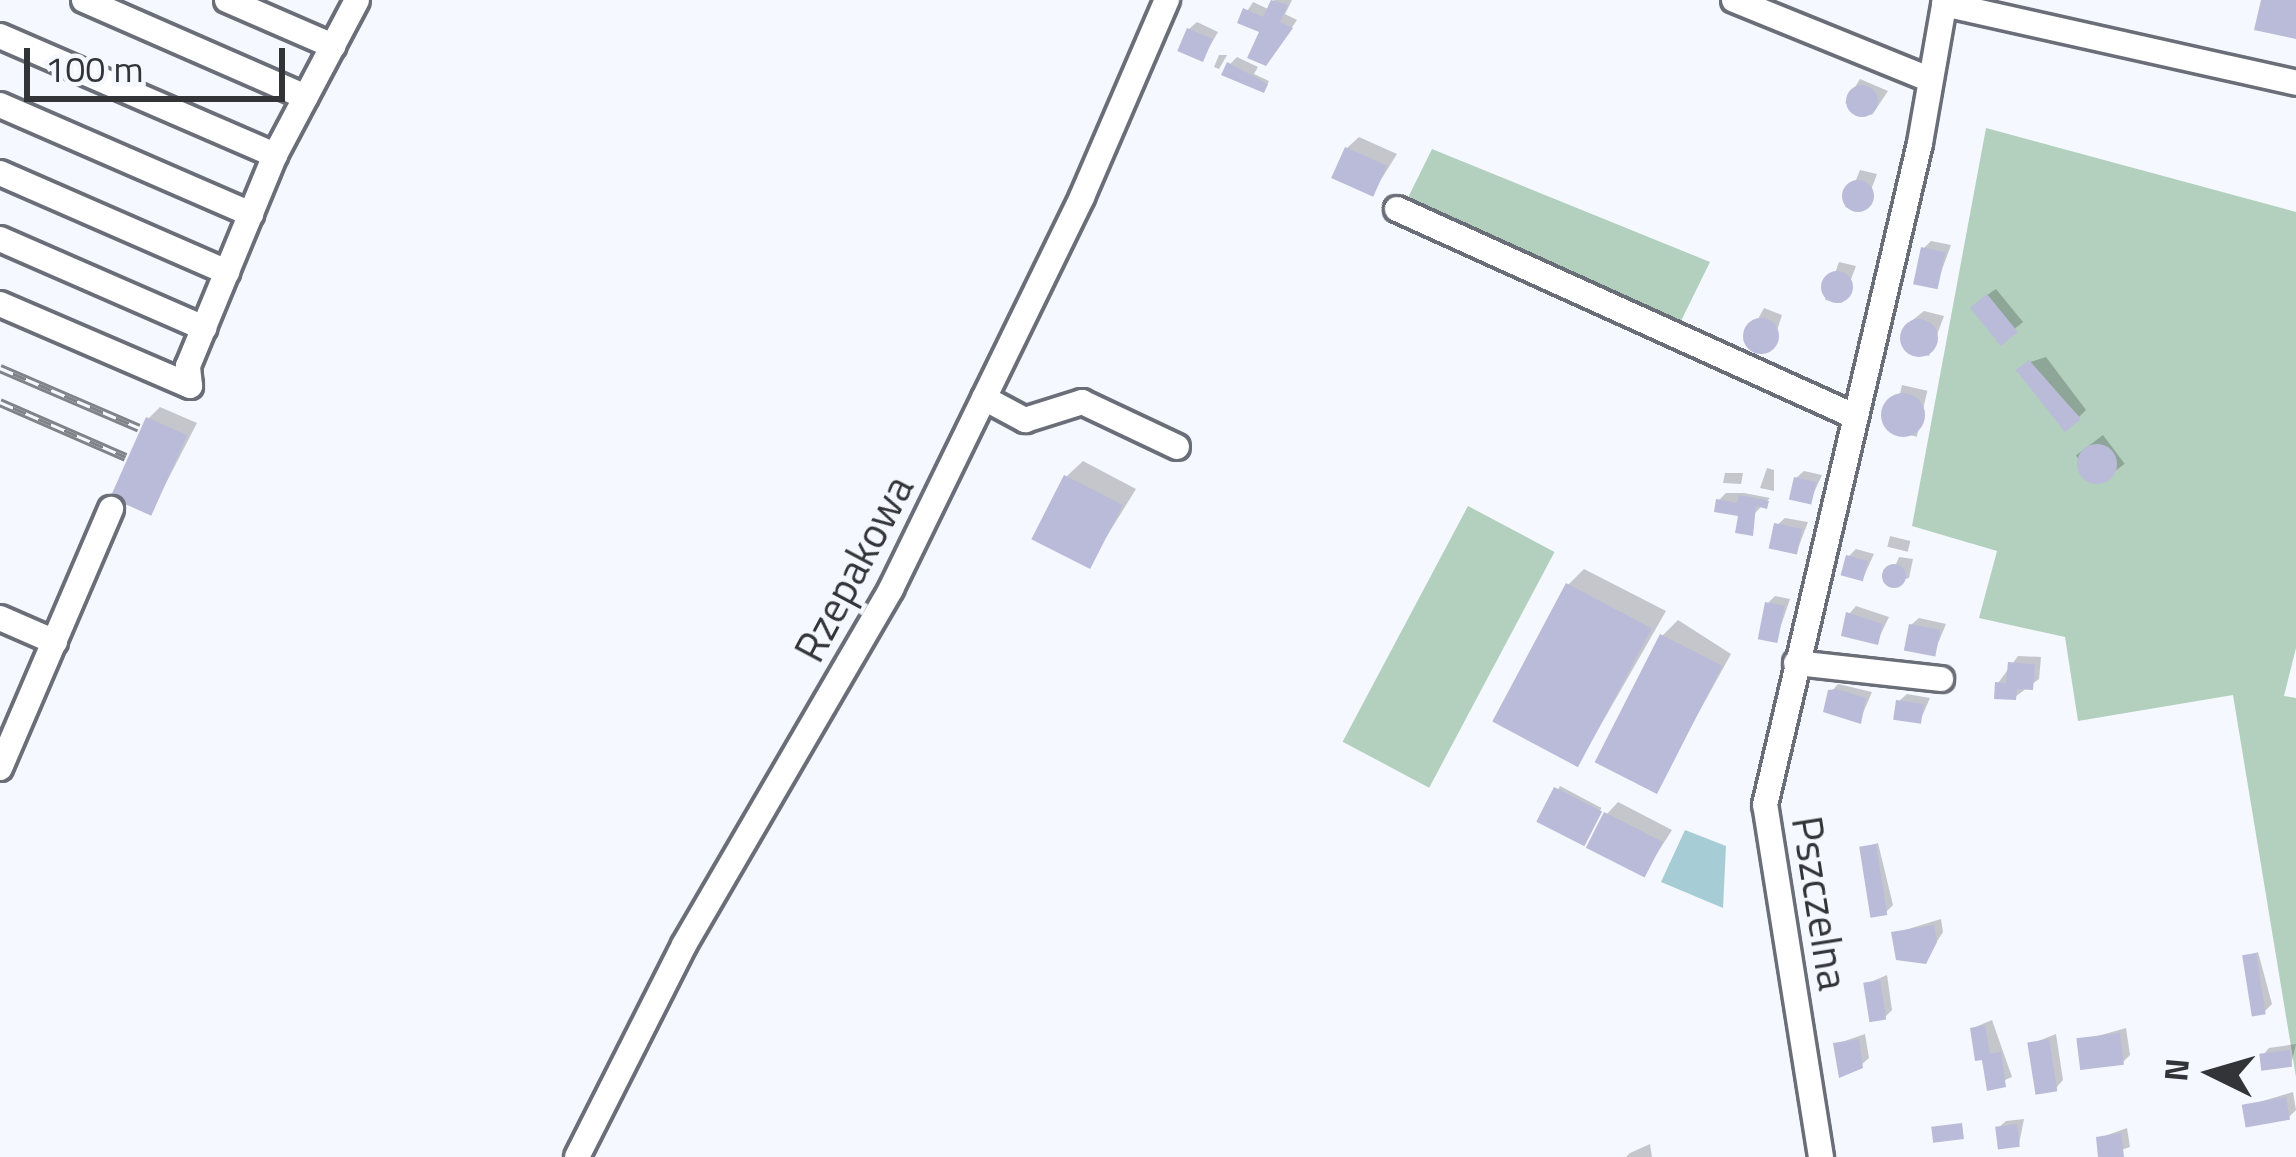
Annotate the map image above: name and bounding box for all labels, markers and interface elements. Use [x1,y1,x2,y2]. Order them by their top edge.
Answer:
scale bar [30,24,291,98]
text: 100 m [45,41,144,96]
street label: Rzepakowa [783,466,923,670]
street label: Pszczelna [1782,813,1860,993]
north arrow [2152,1013,2272,1133]
text: N [2150,1056,2202,1083]

